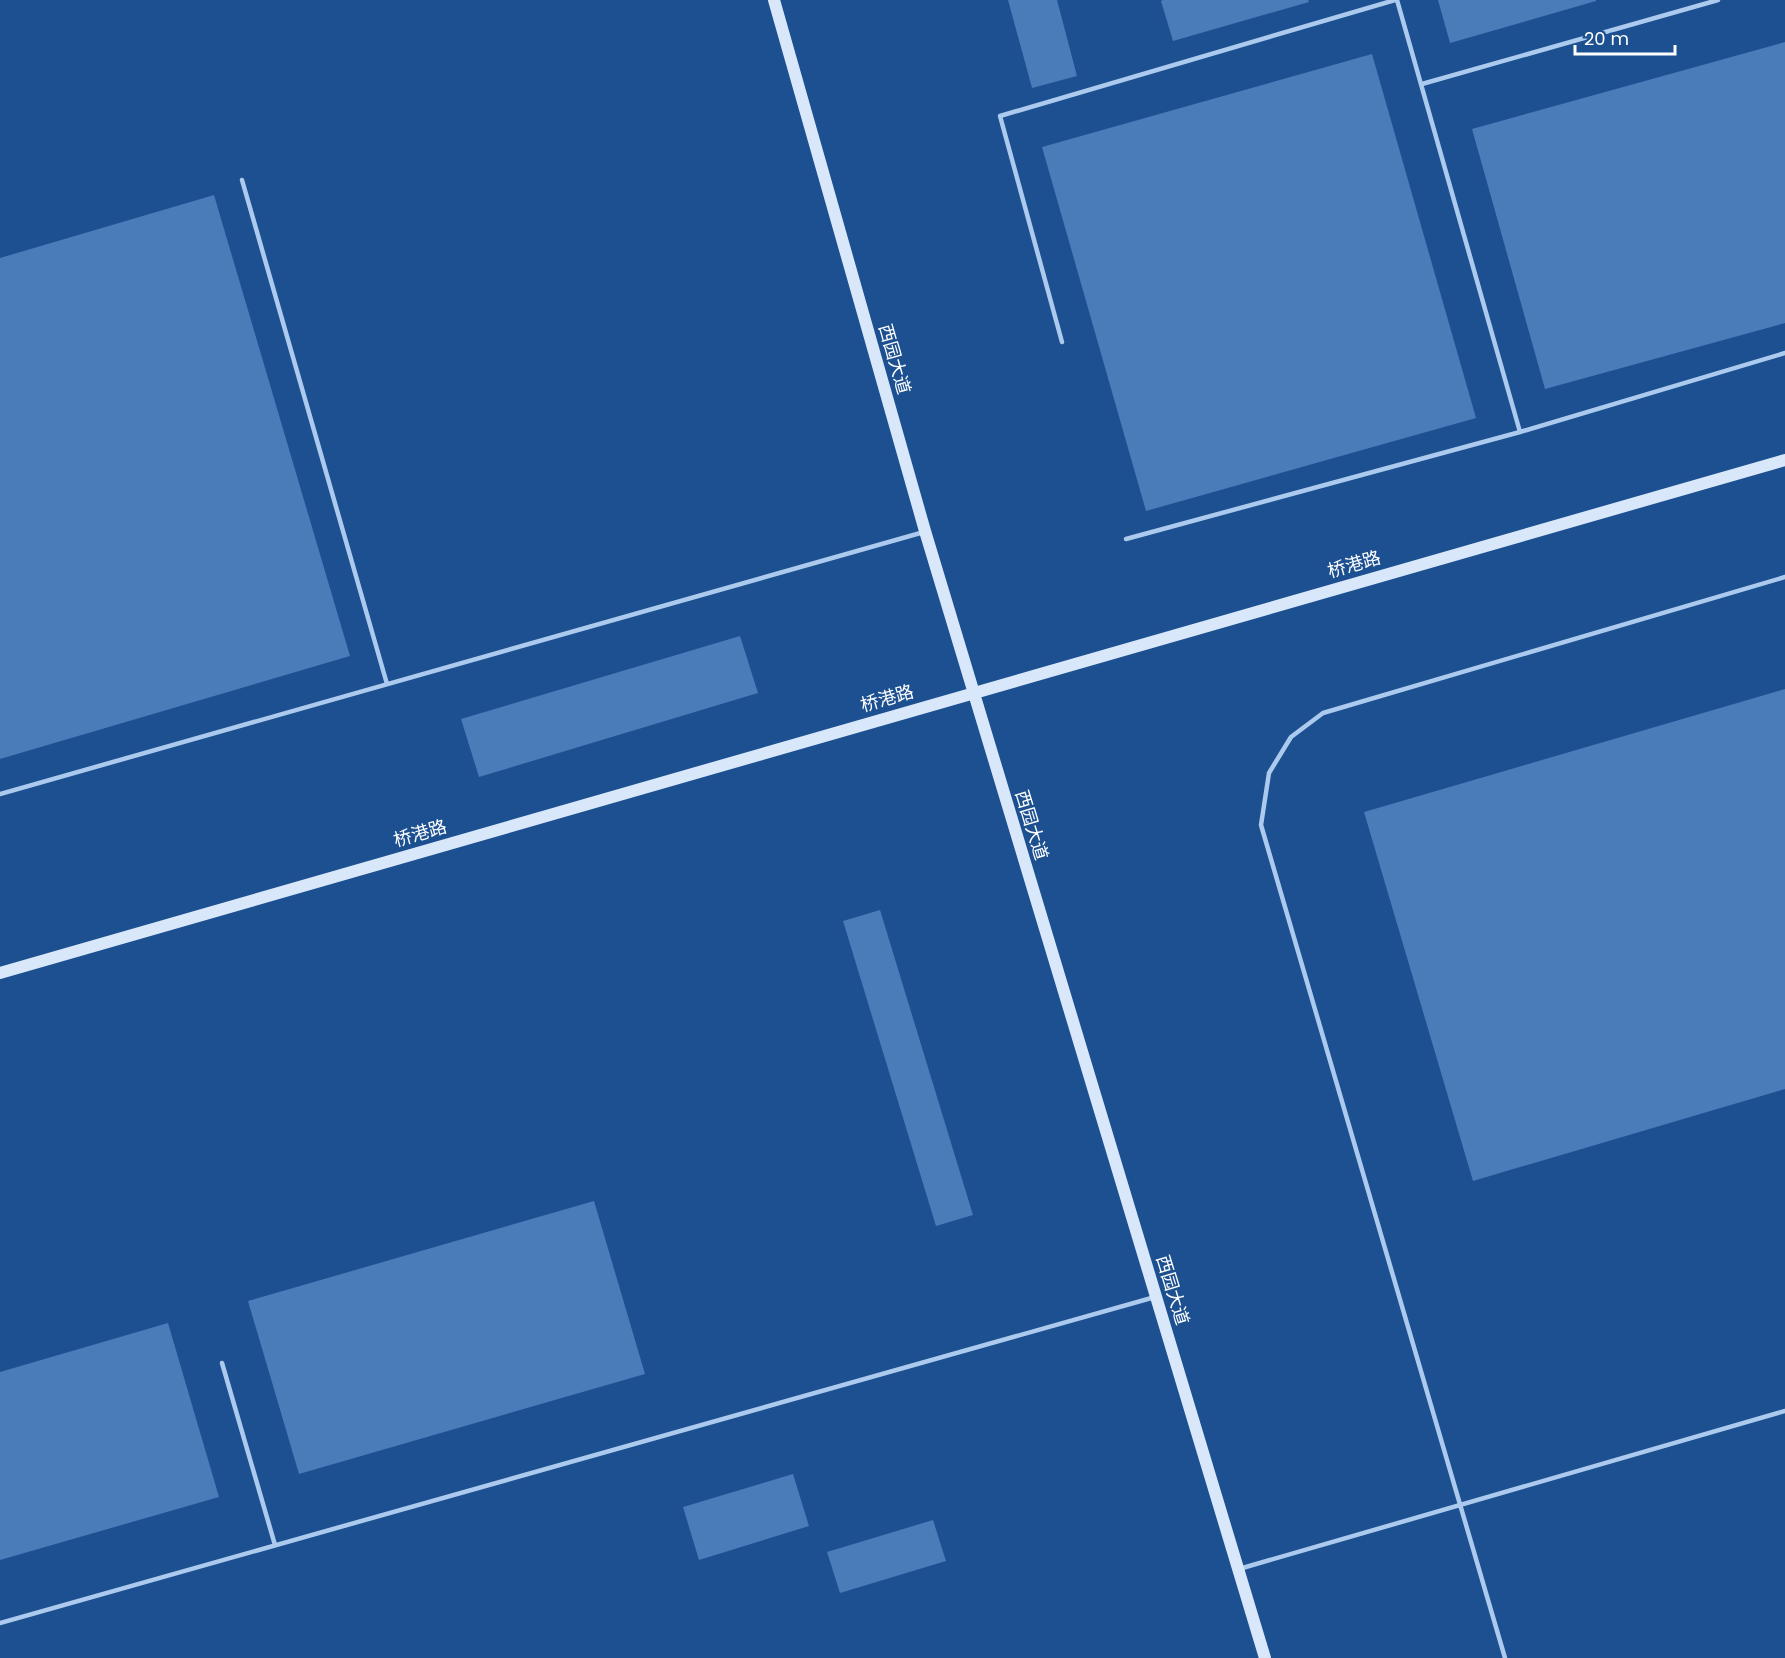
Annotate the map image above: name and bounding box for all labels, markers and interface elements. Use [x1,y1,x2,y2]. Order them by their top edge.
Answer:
scale bar [1575,18,1676,56]
text: 20 m [1584,26,1629,51]
street label: 西园大道 [873,321,917,397]
street label: 桥港路 [1325,545,1383,583]
street label: 桥港路 [858,679,916,717]
street label: 西园大道 [1010,787,1054,863]
street label: 桥港路 [391,814,449,852]
street label: 西园大道 [1151,1252,1195,1328]

